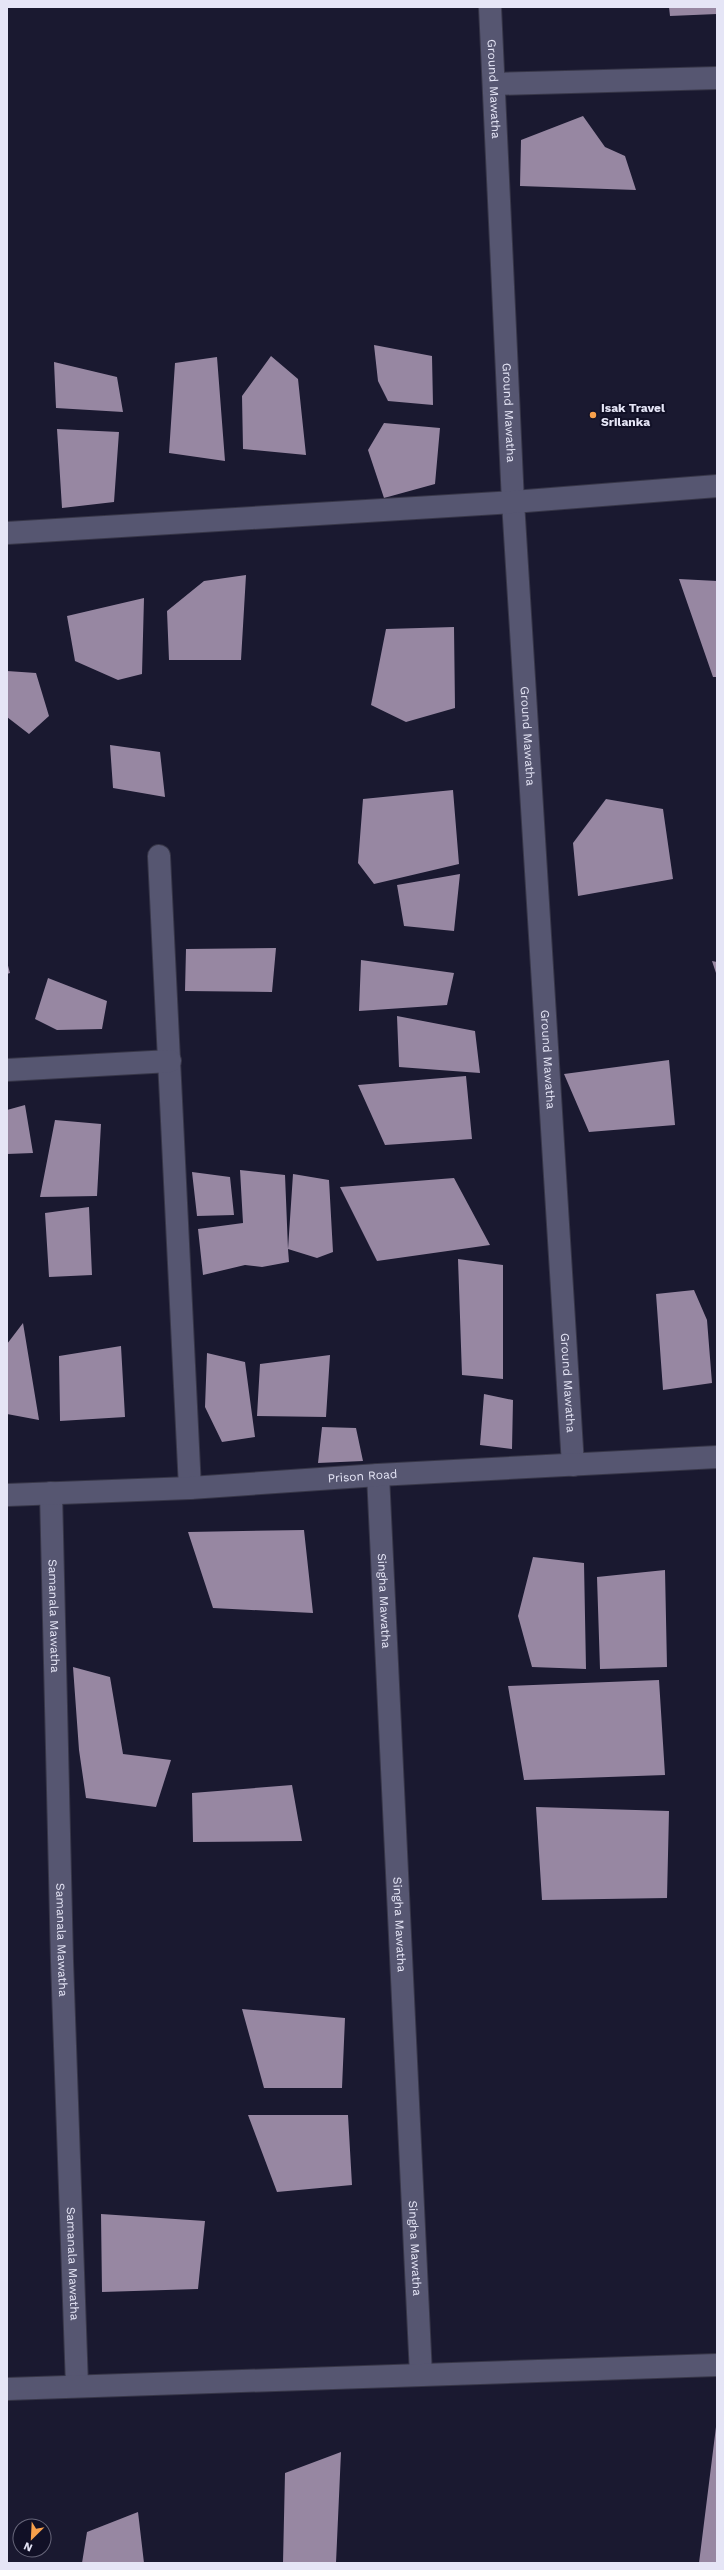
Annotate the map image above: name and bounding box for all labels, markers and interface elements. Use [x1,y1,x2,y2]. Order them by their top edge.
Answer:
street label: Ground Mawatha [485,39,503,139]
street label: Ground Mawatha [500,362,518,463]
place label: Isak Travel Srilanka [601,401,665,429]
marker: Isak Travel Srilanka [588,410,598,420]
street label: Ground Mawatha [517,686,538,786]
street label: Ground Mawatha [538,1009,558,1110]
street label: Ground Mawatha [558,1333,578,1433]
street label: Prison Road [327,1467,398,1485]
street label: Singha Mawatha [375,1553,393,1649]
street label: Samanala Mawatha [46,1559,62,1673]
street label: Singha Mawatha [390,1877,409,1973]
street label: Samanala Mawatha [53,1883,70,1997]
street label: Singha Mawatha [406,2200,424,2296]
street label: Samanala Mawatha [64,2207,82,2321]
north arrow [12,2518,52,2558]
text: N [22,2539,35,2554]

